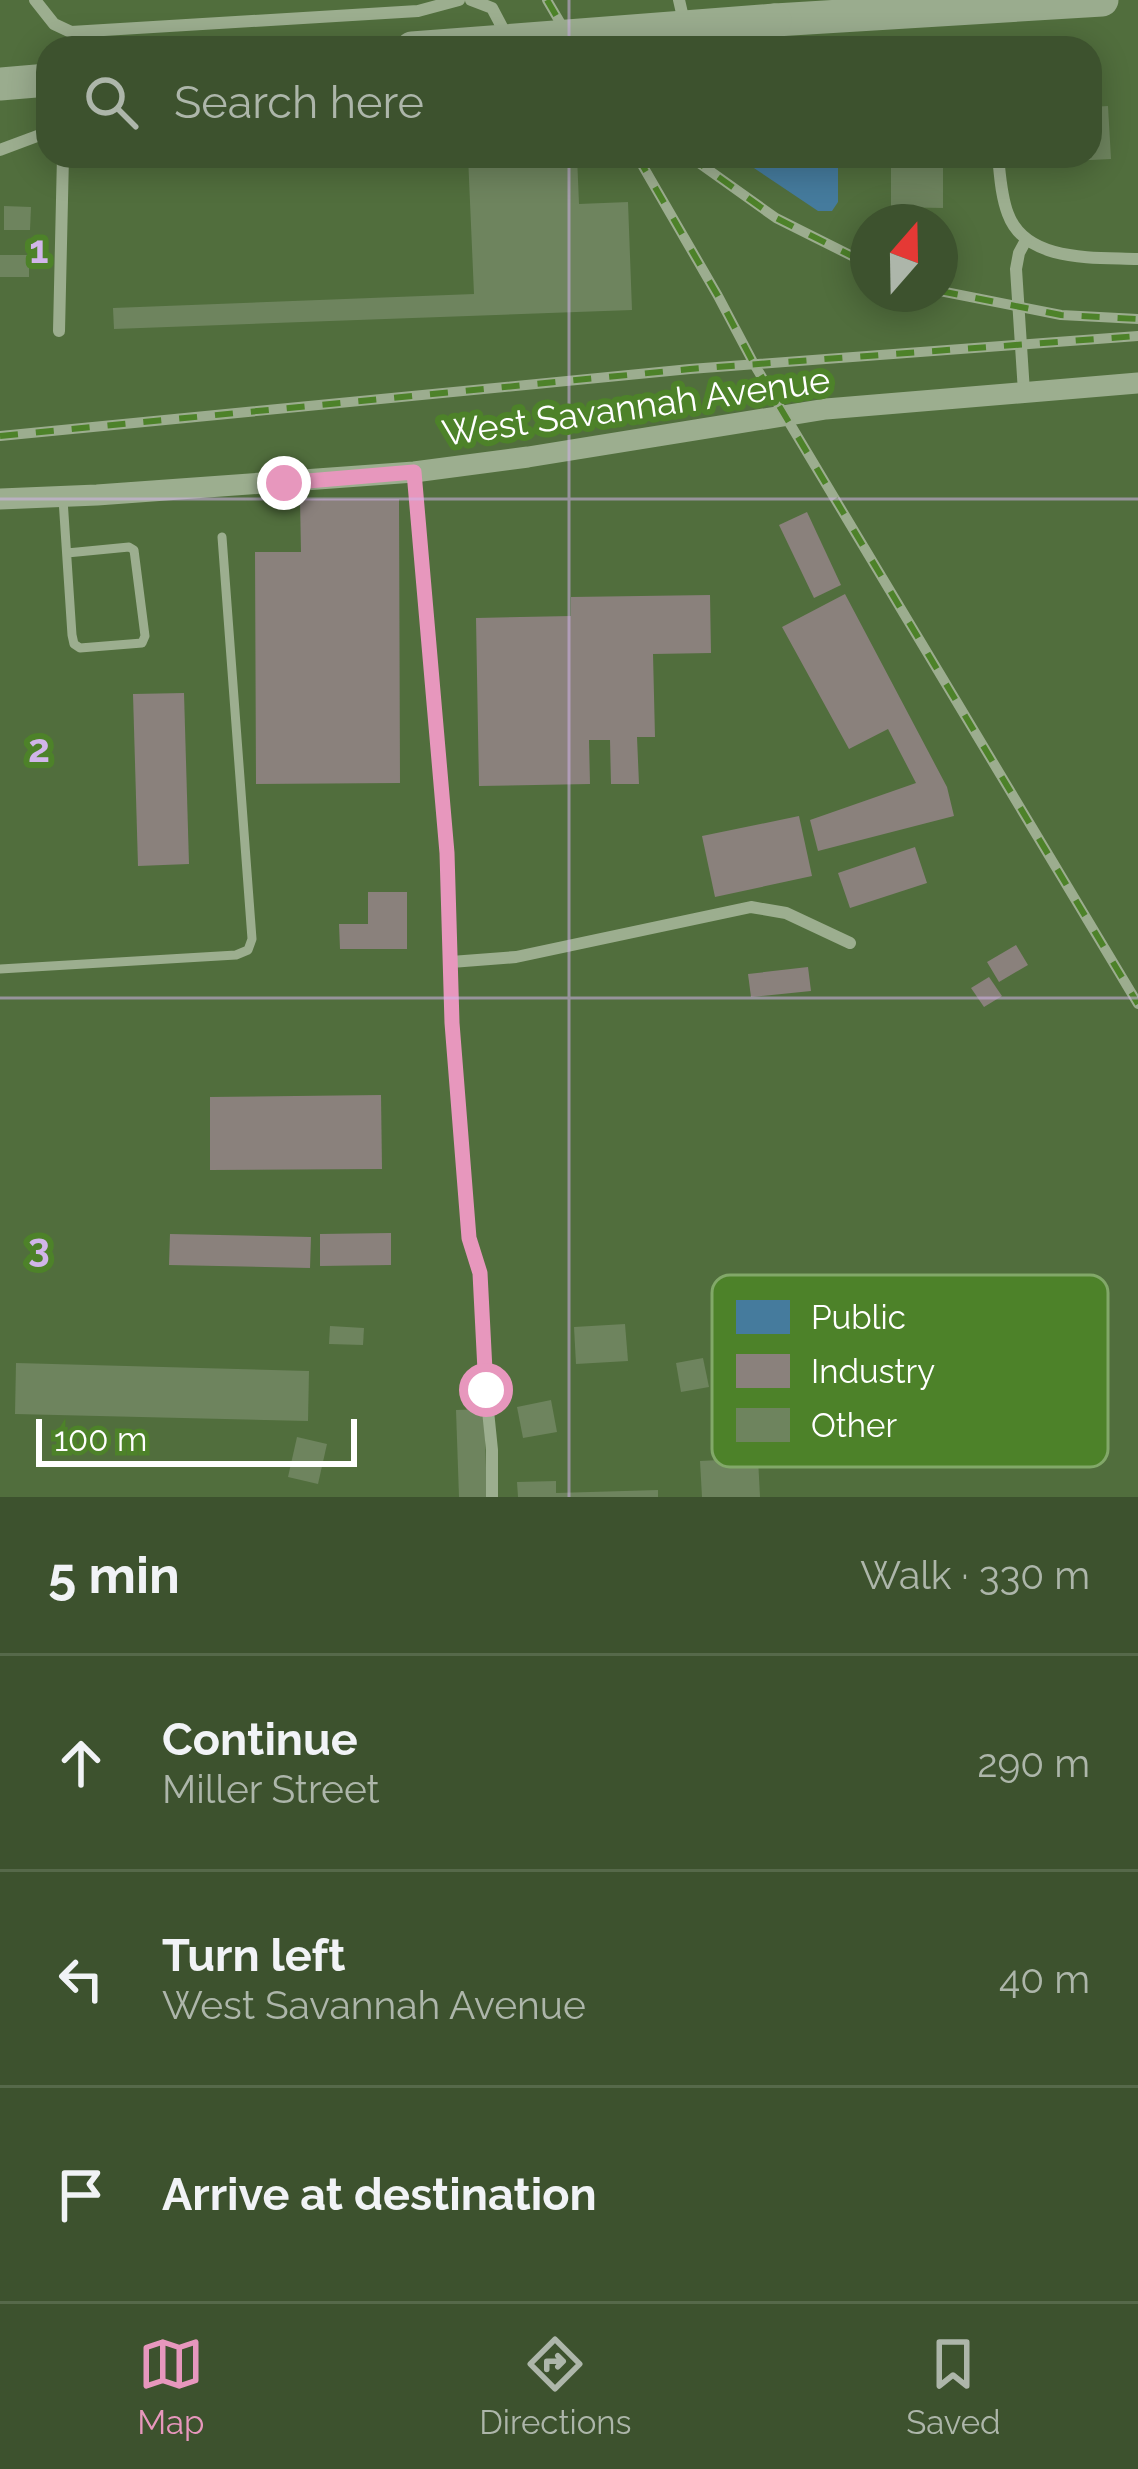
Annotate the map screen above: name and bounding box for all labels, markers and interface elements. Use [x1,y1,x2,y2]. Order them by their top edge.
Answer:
search box [36,36,1102,168]
icon: search [78,69,144,135]
text: Search here [174,76,424,129]
north arrow [850,204,958,312]
text: 1 [29,226,49,272]
street label: West Savannah Avenue [439,358,833,454]
route end [257,456,311,510]
text: 2 [28,725,50,771]
text: 3 [28,1224,50,1270]
legend [712,1275,1108,1467]
text: Public [811,1298,906,1337]
text: Industry [811,1352,935,1391]
route start [459,1363,513,1417]
text: Other [811,1406,897,1445]
scale bar [36,1413,357,1466]
text: 100 m [54,1420,147,1459]
text: 5 min [48,1545,180,1605]
text: Walk · 330 m [860,1552,1090,1598]
text: Continue [162,1713,358,1766]
icon: ahead [48,1730,114,1796]
text: 290 m [977,1740,1090,1786]
text: Miller Street [162,1766,380,1812]
text: Turn left [162,1929,345,1982]
icon: left [48,1946,114,2012]
text: 40 m [999,1956,1090,2002]
text: West Savannah Avenue [162,1982,586,2028]
icon: arrive [48,2162,114,2228]
text: Arrive at destination [162,2168,597,2221]
tab: Map [137,2331,204,2442]
tab: Directions [479,2331,632,2442]
tab: Saved [906,2331,1001,2442]

